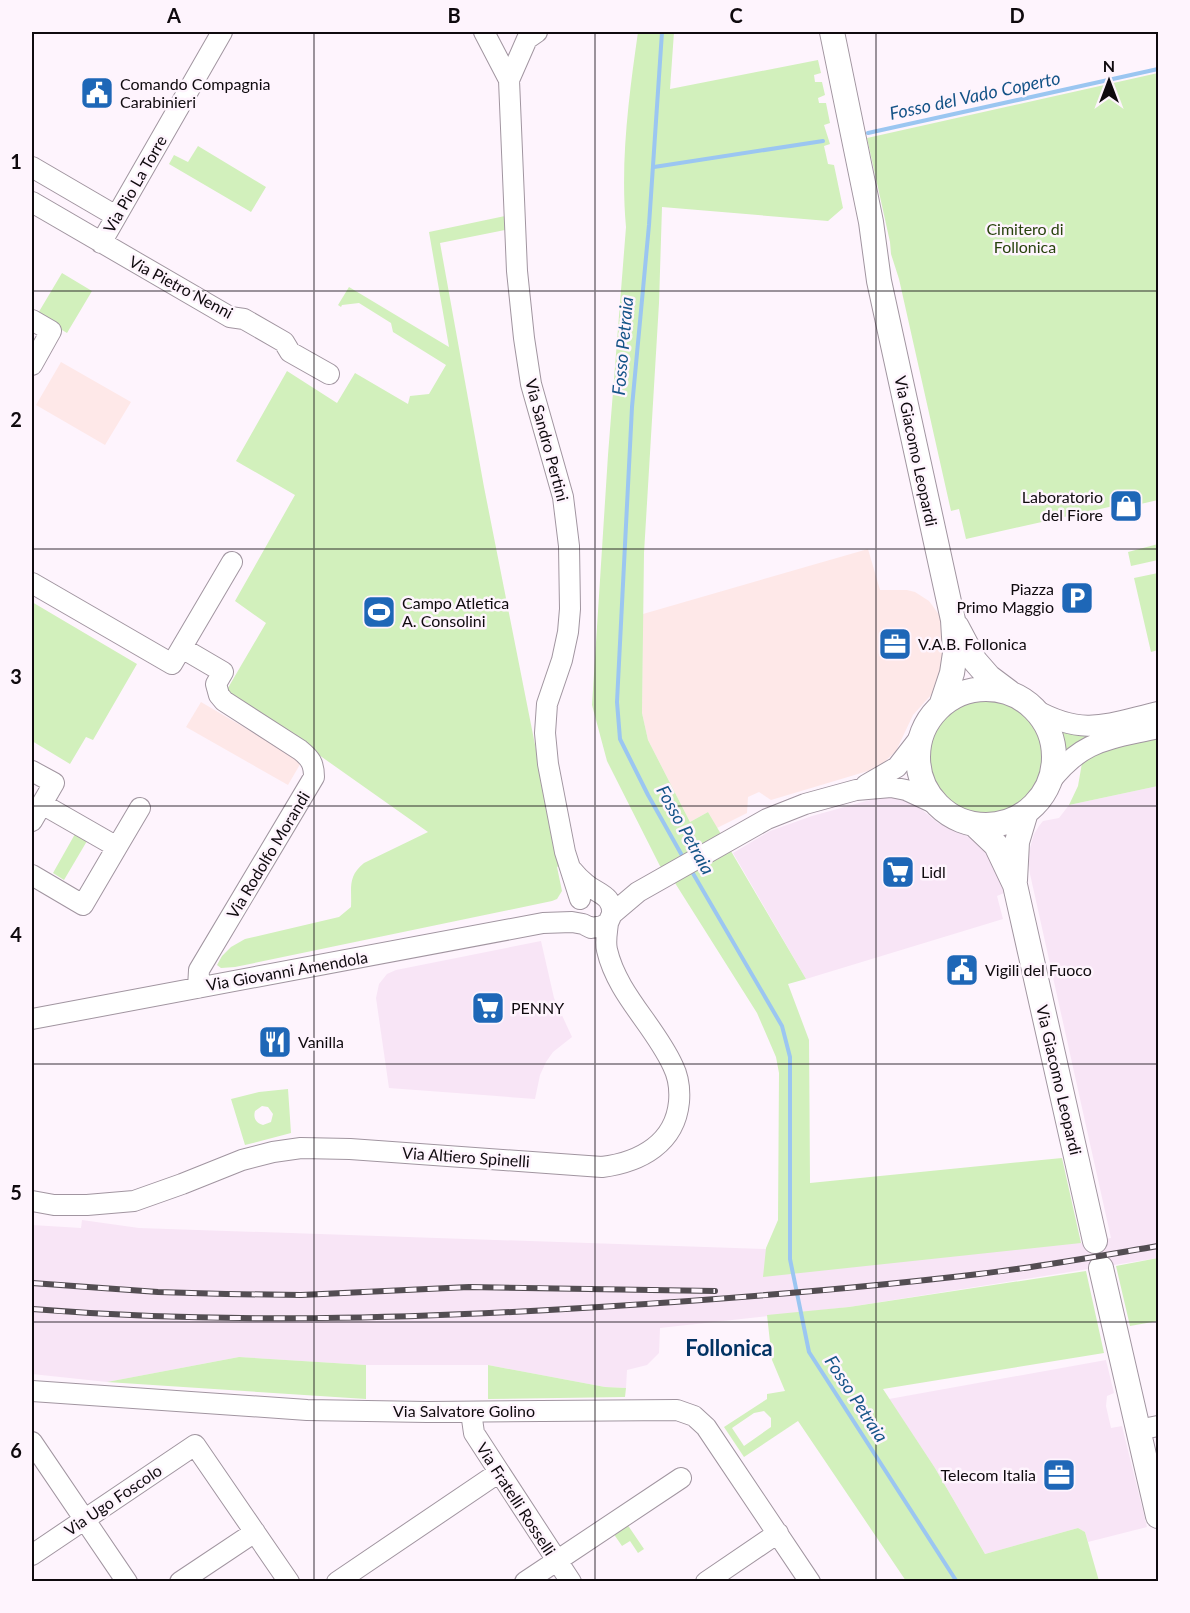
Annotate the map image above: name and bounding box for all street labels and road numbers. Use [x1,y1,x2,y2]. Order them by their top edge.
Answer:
street label: Via Pio La Torre [99,132,170,236]
street label: Via Pietro Nenni [126,251,236,322]
street label: Via Giacomo Leopardi [891,374,942,528]
street label: Via Sandro Pertini [522,377,573,503]
street label: Via Rodolfo Morandi [222,788,313,922]
street label: Via Giovanni Amendola [205,947,369,994]
street label: Via Giacomo Leopardi [1033,1003,1086,1157]
street label: Via Altiero Spinelli [402,1143,530,1170]
street label: Via Salvatore Golino [393,1401,535,1420]
street label: Via Fratelli Rosselli [473,1439,560,1559]
street label: Via Ugo Foscolo [60,1460,165,1539]

